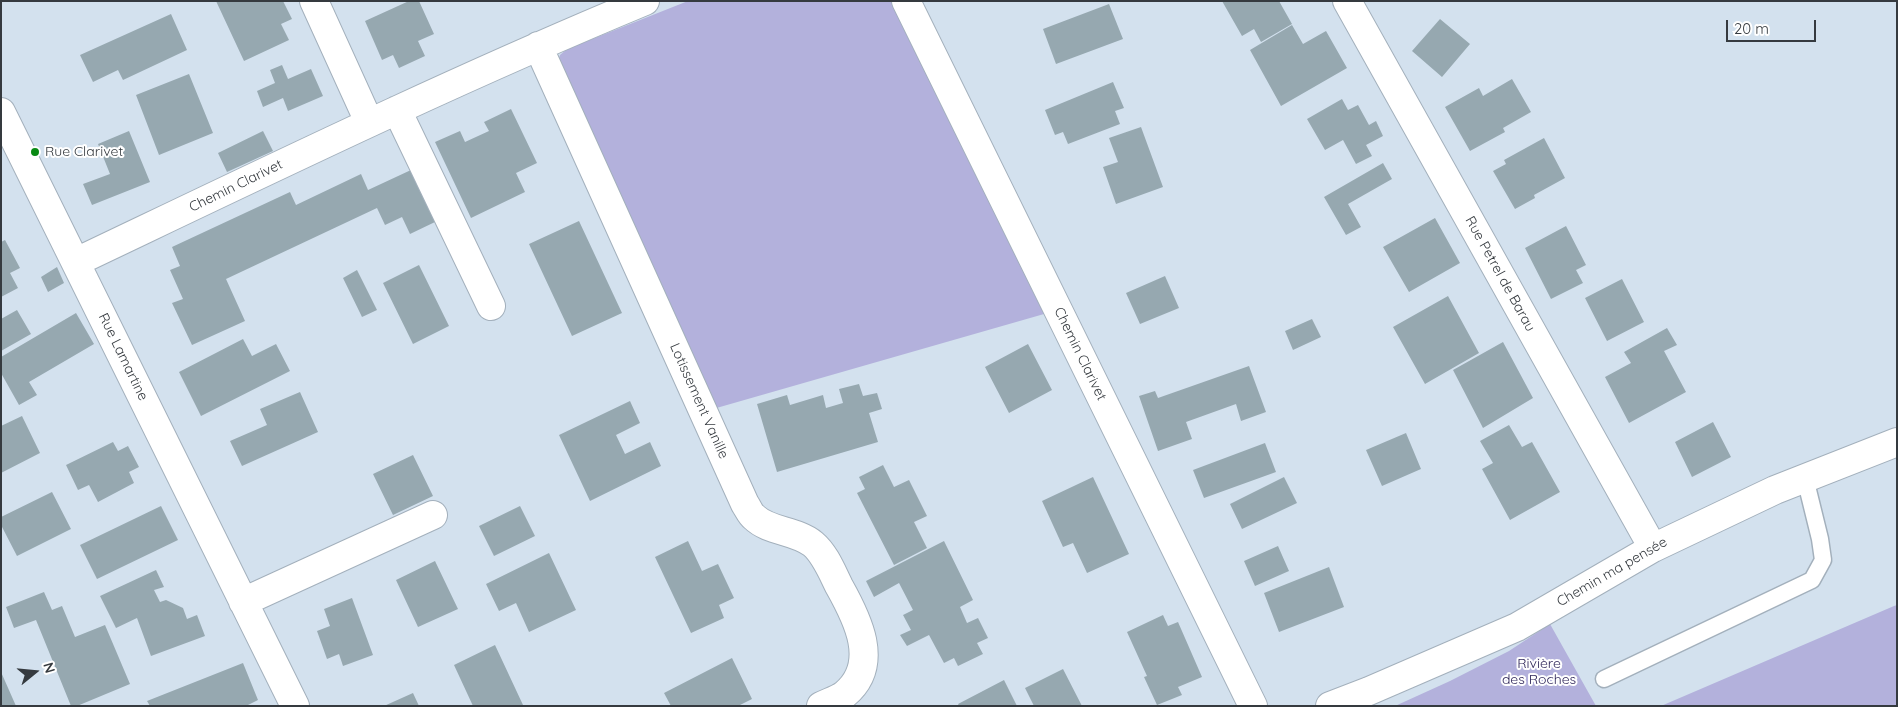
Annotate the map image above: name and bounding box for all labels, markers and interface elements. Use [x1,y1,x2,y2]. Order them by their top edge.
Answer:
scale bar [1728,10,1818,42]
text: 20 m [1734,19,1769,38]
place label: Rue Clarivet [45,144,123,160]
marker: Rue Clarivet [29,146,41,158]
street label: Chemin Clarivet [187,156,285,216]
street label: Rue Petrel de Barau [1461,213,1539,335]
street label: Chemin Clarivet [1050,305,1110,403]
street label: Rue Lamartine [95,311,151,403]
street label: Lotissement Vanille [666,341,732,461]
street label: Chemin ma pensée [1554,534,1670,610]
north arrow [10,647,60,697]
park label: Rivière des Roches [1502,656,1576,689]
text: N [39,660,59,675]

